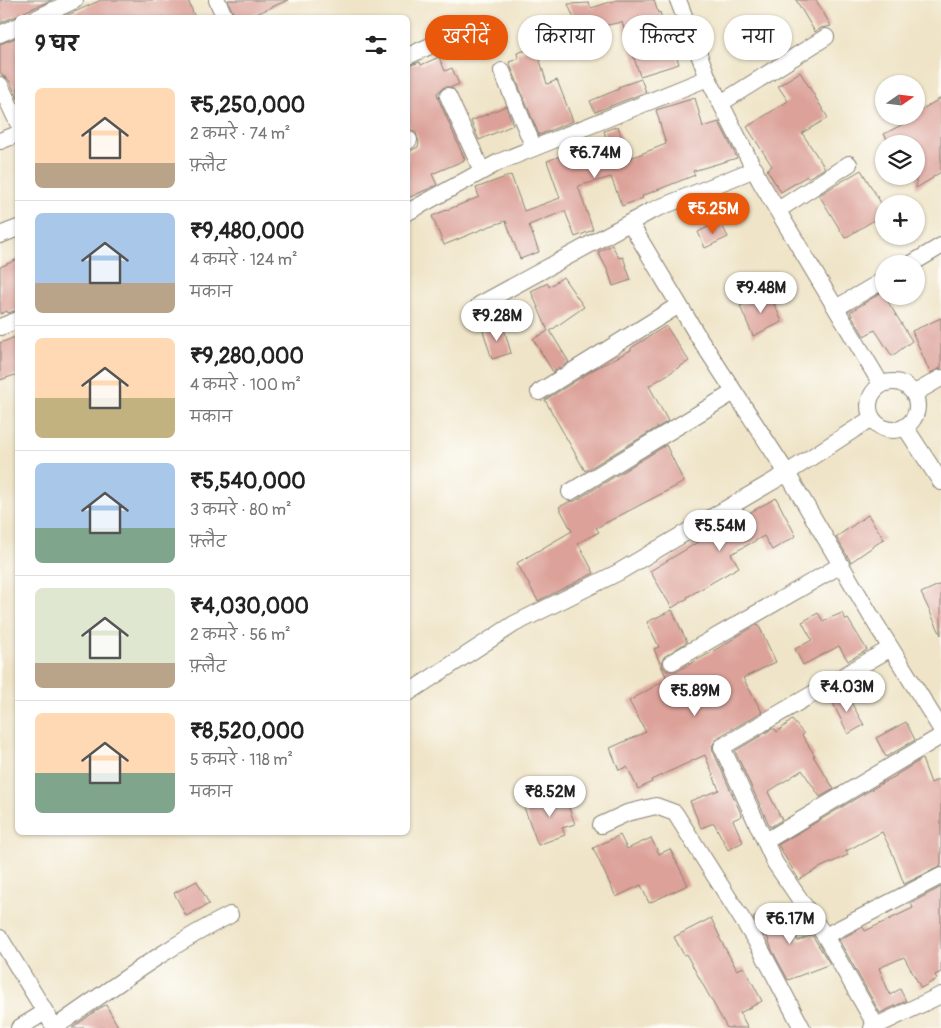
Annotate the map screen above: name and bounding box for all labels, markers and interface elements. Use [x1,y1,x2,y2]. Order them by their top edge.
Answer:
chip: खरीदें [425,15,508,60]
chip: किराया [518,15,612,60]
chip: फ़िल्टर [622,15,714,60]
chip: नया [724,15,792,60]
text: 9 घर [35,31,78,58]
icon: filters [362,31,390,59]
north arrow [875,75,925,125]
map controls [875,75,925,305]
text: ₹5,250,000 [190,92,305,119]
icon: home [75,108,135,168]
text: 2 कमरे · 74 m² [190,124,290,144]
button: layers [875,135,925,185]
pin: ₹6.74M [554,136,636,179]
text: ₹6.74M [569,143,621,163]
text: फ़्लैट [190,156,226,176]
pin: ₹5.25M [672,192,754,235]
button: + [875,195,925,245]
text: ₹5.25M [688,199,738,219]
text: ₹9,480,000 [190,218,304,245]
icon: home [75,233,135,293]
text: 4 कमरे · 124 m² [190,250,297,270]
button: − [875,255,925,305]
pin: ₹9.48M [720,272,802,314]
text: ₹9.48M [736,278,786,298]
text: मकान [190,282,232,302]
pin: ₹9.28M [456,300,538,342]
text: ₹9.28M [472,306,522,326]
text: ₹9,280,000 [190,343,304,370]
icon: home [75,358,135,418]
text: 4 कमरे · 100 m² [190,375,301,395]
text: मकान [190,407,232,427]
text: ₹5,540,000 [190,468,306,495]
icon: home [75,483,135,543]
text: 3 कमरे · 80 m² [190,500,292,520]
pin: ₹5.54M [679,510,761,552]
text: ₹5.54M [694,516,746,536]
text: फ़्लैट [190,532,226,552]
text: ₹4,030,000 [190,593,309,620]
icon: home [75,608,135,668]
text: 2 कमरे · 56 m² [190,625,291,645]
text: फ़्लैट [190,657,226,677]
pin: ₹4.03M [806,670,888,713]
pin: ₹5.89M [654,674,736,717]
text: ₹4.03M [820,677,874,697]
text: ₹5.89M [670,681,720,701]
text: ₹8,520,000 [190,718,304,745]
icon: home [75,733,135,793]
text: 5 कमरे · 118 m² [190,750,293,770]
pin: ₹8.52M [509,776,591,818]
text: मकान [190,782,232,802]
text: ₹8.52M [525,782,575,802]
pin: ₹6.17M [749,902,831,945]
text: ₹6.17M [766,909,814,929]

